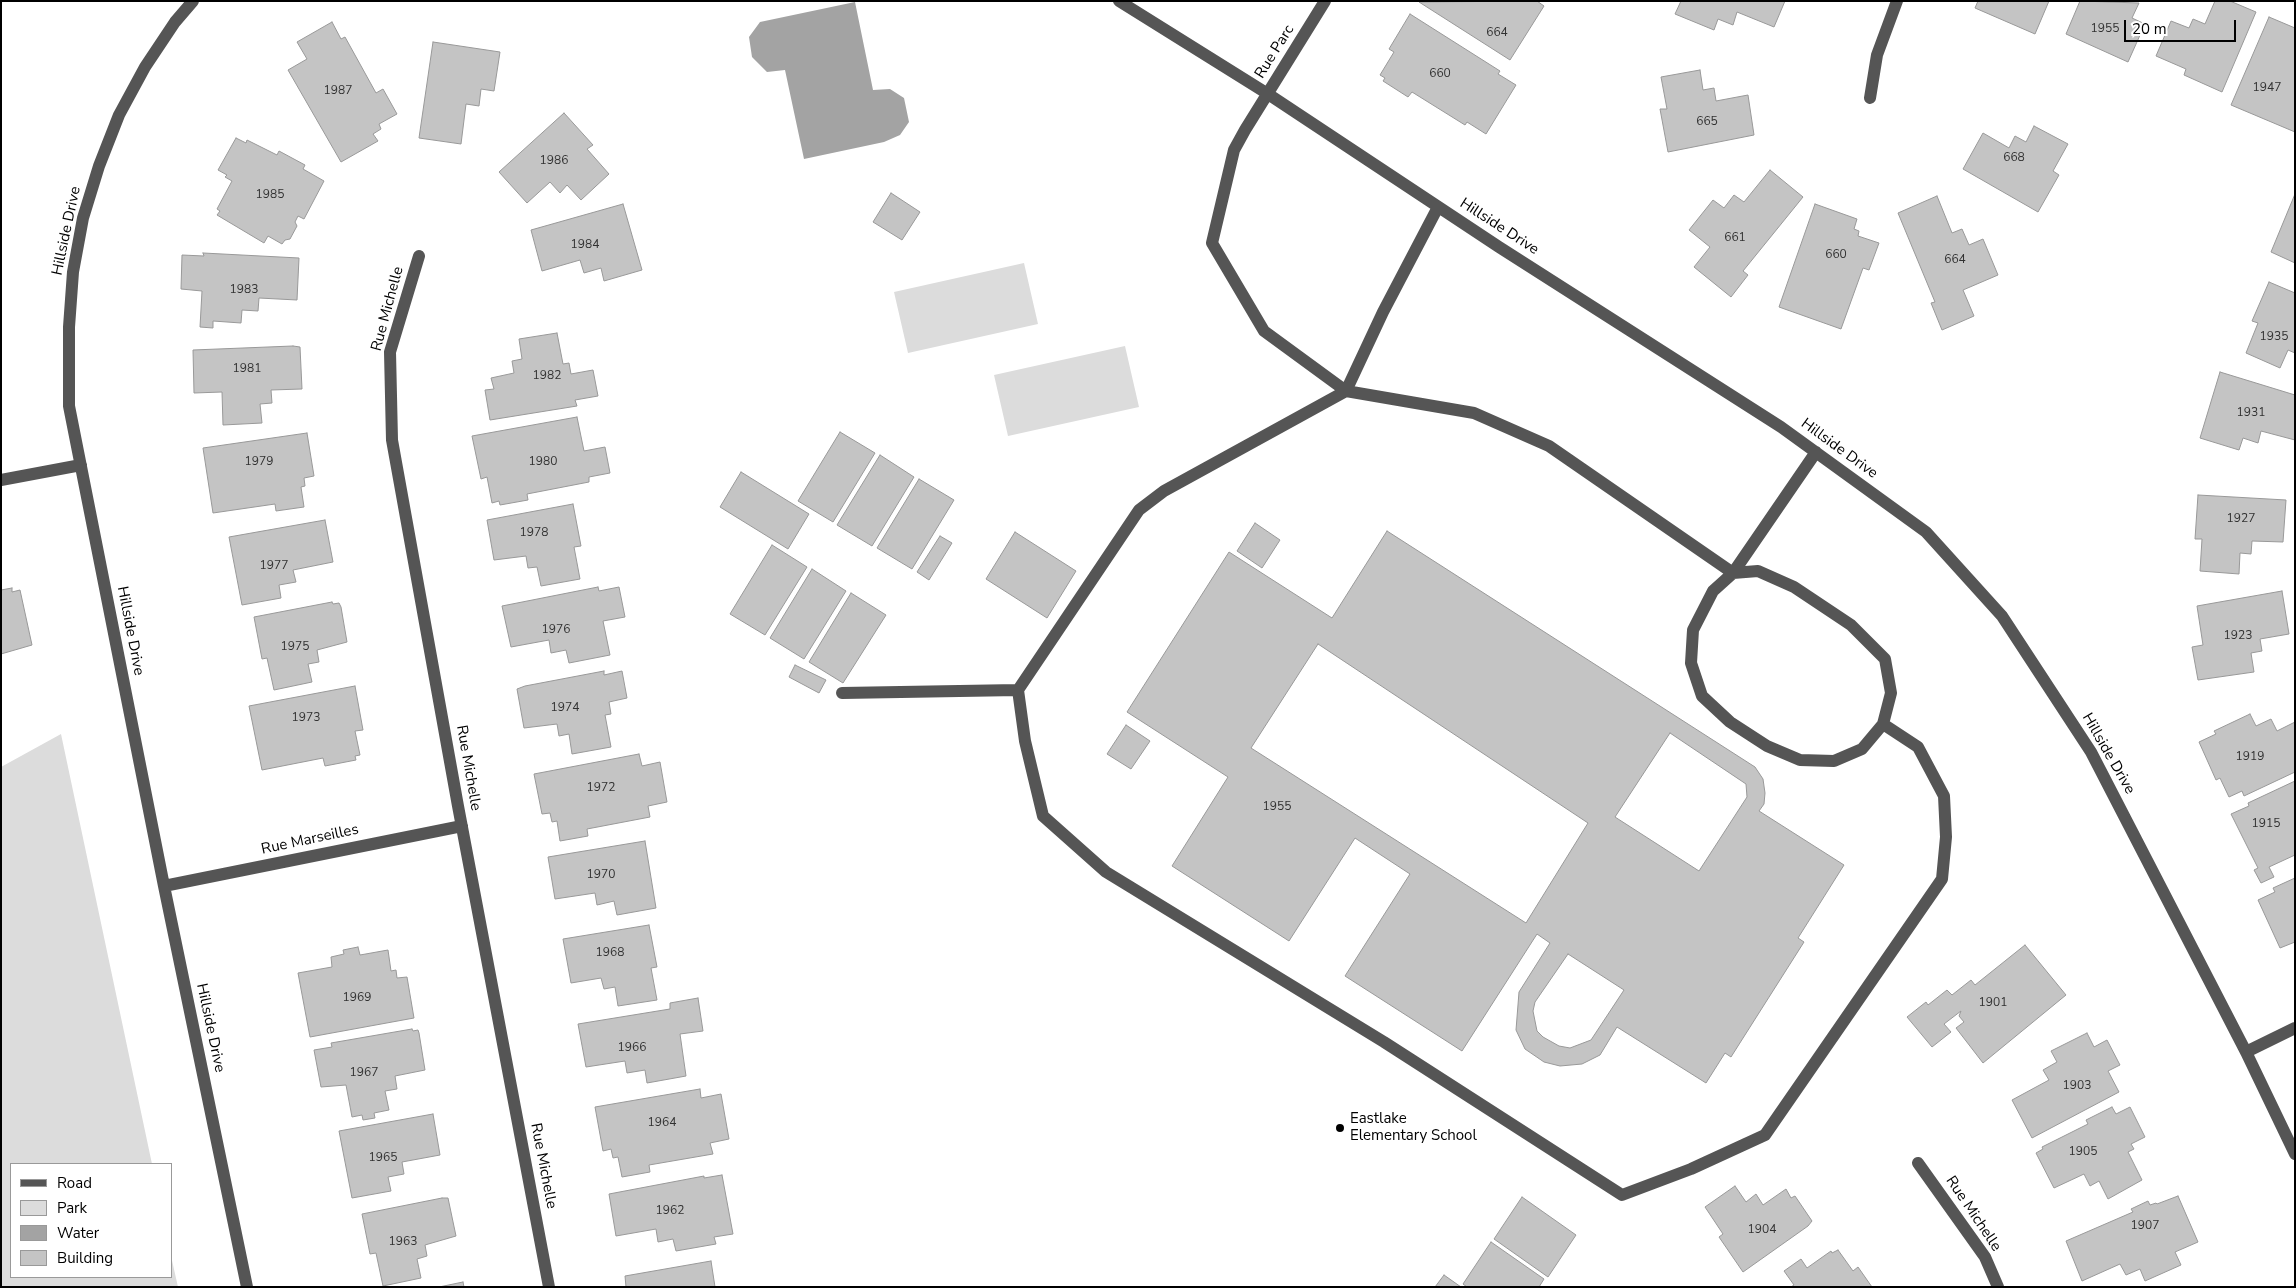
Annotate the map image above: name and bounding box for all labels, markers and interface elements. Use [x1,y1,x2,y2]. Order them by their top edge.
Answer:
scale bar [2126,10,2238,42]
text: 20 m [2132,19,2167,39]
street label: Rue Parc [1252,22,1298,82]
house number: 1955 [2091,22,2119,36]
house number: 664 [1486,26,1508,40]
house number: 660 [1429,67,1451,81]
house number: 1947 [2253,81,2281,95]
house number: 1987 [324,84,352,98]
house number: 665 [1696,115,1718,129]
house number: 668 [2003,151,2025,165]
house number: 1986 [540,154,568,168]
street label: Hillside Drive [49,185,85,277]
house number: 1985 [256,188,284,202]
street label: Hillside Drive [1456,195,1542,259]
house number: 661 [1724,231,1746,245]
house number: 1984 [571,238,599,252]
house number: 660 [1825,248,1847,262]
house number: 664 [1944,253,1966,267]
street label: Rue Michelle [368,265,408,353]
house number: 1983 [230,283,258,297]
house number: 1935 [2260,330,2288,344]
house number: 1981 [233,362,261,376]
house number: 1982 [533,369,561,383]
house number: 1931 [2237,406,2265,420]
street label: Hillside Drive [1797,415,1881,483]
house number: 1979 [245,455,273,469]
house number: 1980 [529,455,557,469]
house number: 1927 [2227,512,2255,526]
house number: 1978 [520,526,548,540]
house number: 1977 [260,559,288,573]
street label: Hillside Drive [113,585,147,677]
house number: 1976 [542,623,570,637]
house number: 1923 [2224,629,2252,643]
house number: 1975 [281,640,309,654]
house number: 1974 [551,701,579,715]
street label: Hillside Drive [2078,710,2138,798]
house number: 1973 [292,711,320,725]
street label: Rue Michelle [452,724,484,812]
house number: 1919 [2236,750,2264,764]
house number: 1972 [587,781,615,795]
house number: 1955 [1263,800,1291,814]
house number: 1915 [2252,817,2280,831]
street label: Rue Marseilles [260,821,360,859]
house number: 1970 [587,868,615,882]
house number: 1968 [596,946,624,960]
street label: Hillside Drive [192,982,228,1074]
house number: 1969 [343,991,371,1005]
house number: 1901 [1979,996,2007,1010]
house number: 1966 [618,1041,646,1055]
house number: 1967 [350,1066,378,1080]
house number: 1903 [2063,1079,2091,1093]
place label: Eastlake Elementary School [1350,1110,1477,1145]
house number: 1964 [648,1116,676,1130]
street label: Rue Michelle [526,1122,560,1210]
marker: Eastlake Elementary School [1334,1122,1346,1134]
house number: 1905 [2069,1145,2097,1159]
house number: 1965 [369,1151,397,1165]
legend [10,1163,172,1278]
text: Road [57,1173,92,1193]
street label: Rue Michelle [1941,1173,2005,1255]
text: Park [57,1198,87,1218]
house number: 1962 [656,1204,684,1218]
house number: 1907 [2131,1219,2159,1233]
text: Water [57,1223,99,1243]
house number: 1904 [1748,1223,1776,1237]
house number: 1963 [389,1235,417,1249]
text: Building [57,1248,113,1268]

